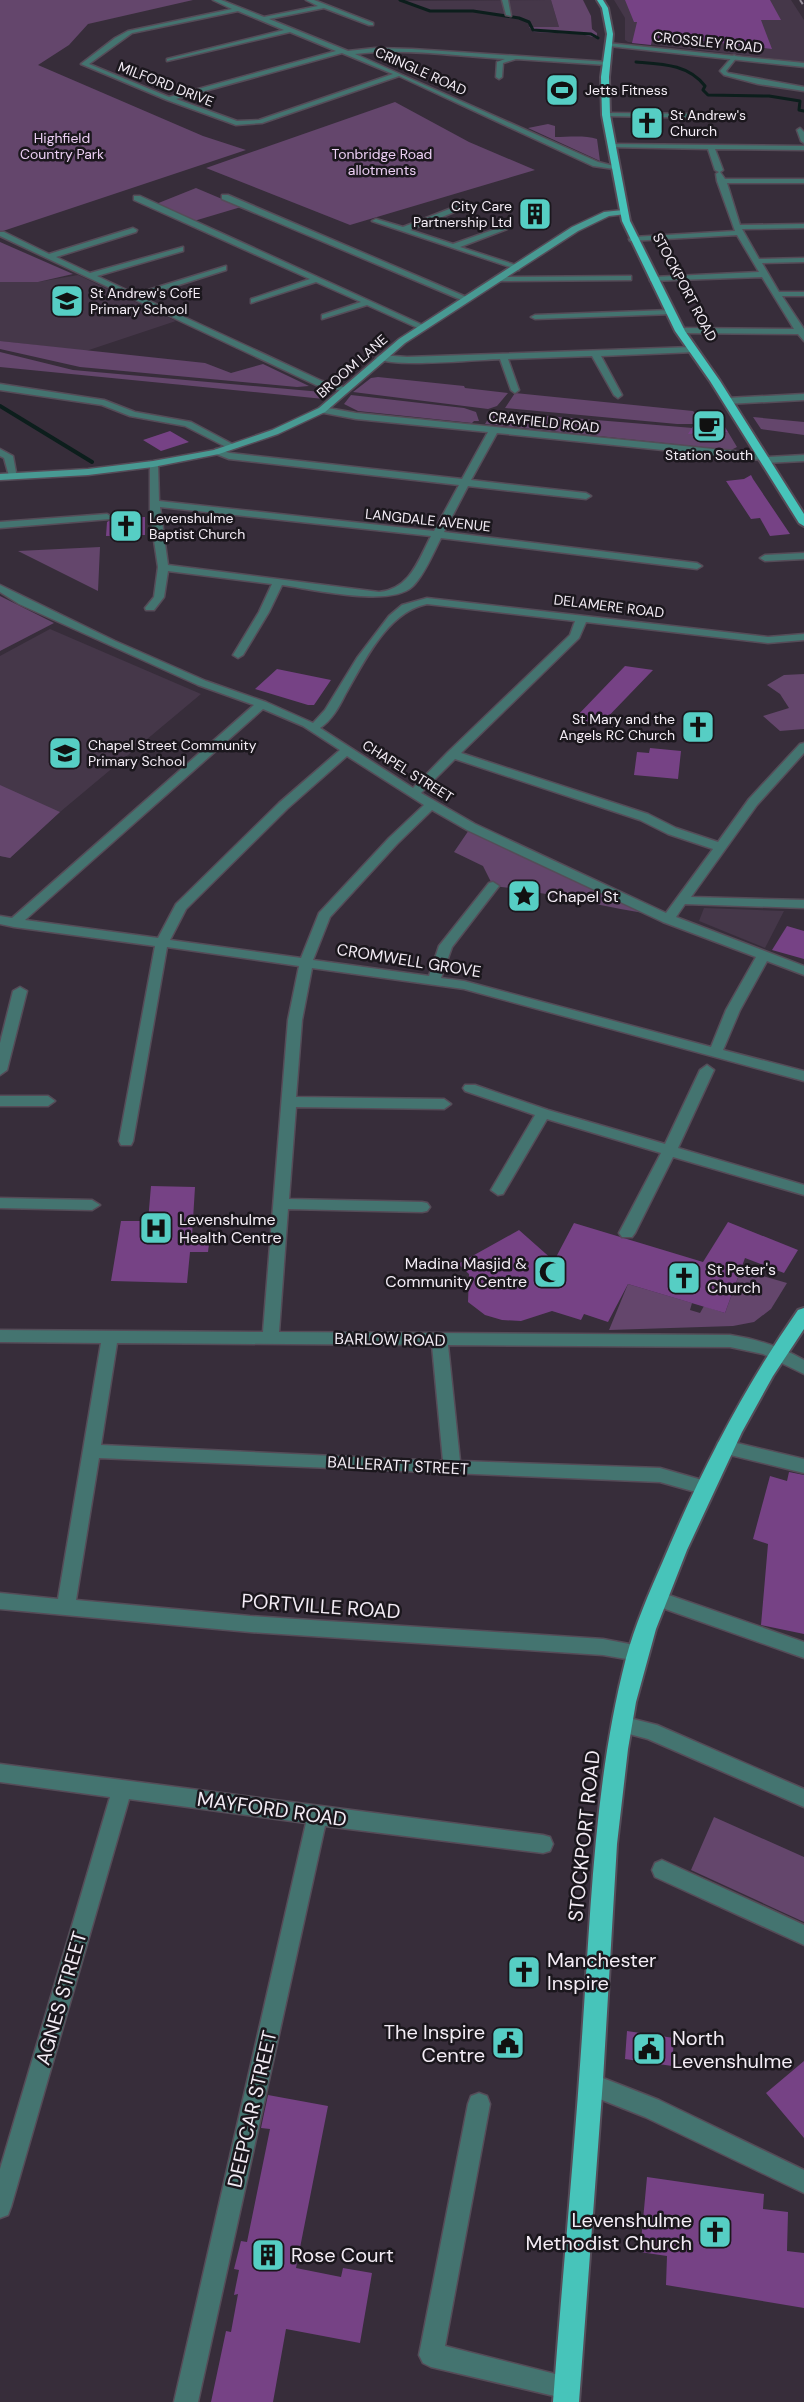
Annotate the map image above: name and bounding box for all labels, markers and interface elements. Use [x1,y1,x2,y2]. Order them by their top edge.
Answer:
street label: CROSSLEY ROAD [652,27,764,57]
street label: CRINGLE ROAD [372,43,470,99]
street label: MILFORD DRIVE [116,58,216,111]
sports icon: Jetts Fitness [544,72,580,108]
place label: Jetts Fitness [585,81,668,99]
church icon: St Andrew's Church [629,105,665,141]
place label: St Andrew's Church [670,106,746,140]
park label: Highfield Country Park [20,129,104,163]
park label: Tonbridge Road allotments [332,145,432,179]
building icon: City Care Partnership Ltd [517,196,553,232]
place label: City Care Partnership Ltd [413,197,512,231]
street label: STOCKPORT ROAD [649,230,721,344]
school or university icon: St Andrew's CofE Primary School [49,283,85,319]
place label: St Andrew's CofE Primary School [90,284,201,318]
street label: BROOM LANE [313,330,391,402]
street label: CRAYFIELD ROAD [488,407,600,437]
cafe icon: Station South [691,408,727,444]
place label: Station South [665,446,753,464]
street label: LANGDALE AVENUE [364,504,492,536]
church icon: Levenshulme Baptist Church [108,508,144,544]
place label: Levenshulme Baptist Church [149,509,245,543]
street label: DELAMERE ROAD [553,590,665,622]
church icon: St Mary and the Angels RC Church [680,709,716,745]
place label: St Mary and the Angels RC Church [559,710,675,744]
school or university icon: Chapel Street Community Primary School [47,735,83,771]
place label: Chapel Street Community Primary School [88,736,257,770]
street label: CHAPEL STREET [359,736,457,806]
place icon: Chapel St [506,878,542,914]
place label: Chapel St [547,886,619,907]
street label: CROMWELL GROVE [335,939,483,982]
place label: Levenshulme Health Centre [179,1209,282,1248]
hospital icon: Levenshulme Health Centre [138,1210,174,1246]
place label: Madina Masjid & Community Centre [385,1253,527,1292]
mosque icon: Madina Masjid & Community Centre [532,1254,568,1290]
place label: St Peter's Church [707,1259,776,1298]
church icon: St Peter's Church [666,1260,702,1296]
street label: BARLOW ROAD [334,1328,446,1351]
street label: BALLERATT STREET [327,1451,469,1480]
street label: PORTVILLE ROAD [241,1587,401,1625]
street label: STOCKPORT ROAD [562,1749,606,1923]
street label: MAYFORD ROAD [196,1786,348,1832]
street label: AGNES STREET [30,1928,92,2068]
place label: Manchester Inspire [547,1947,656,1996]
church icon: Manchester Inspire [506,1954,542,1990]
place label: The Inspire Centre [384,2019,485,2068]
public building icon: The Inspire Centre [490,2025,526,2061]
place label: North Levenshulme [672,2025,793,2074]
street label: DEEPCAR STREET [221,2028,283,2190]
public building icon: North Levenshulme [631,2031,667,2067]
place label: Levenshulme Methodist Church [526,2207,692,2256]
church icon: Levenshulme Methodist Church [697,2214,733,2250]
building icon: Rose Court [250,2237,286,2273]
place label: Rose Court [291,2242,394,2268]

